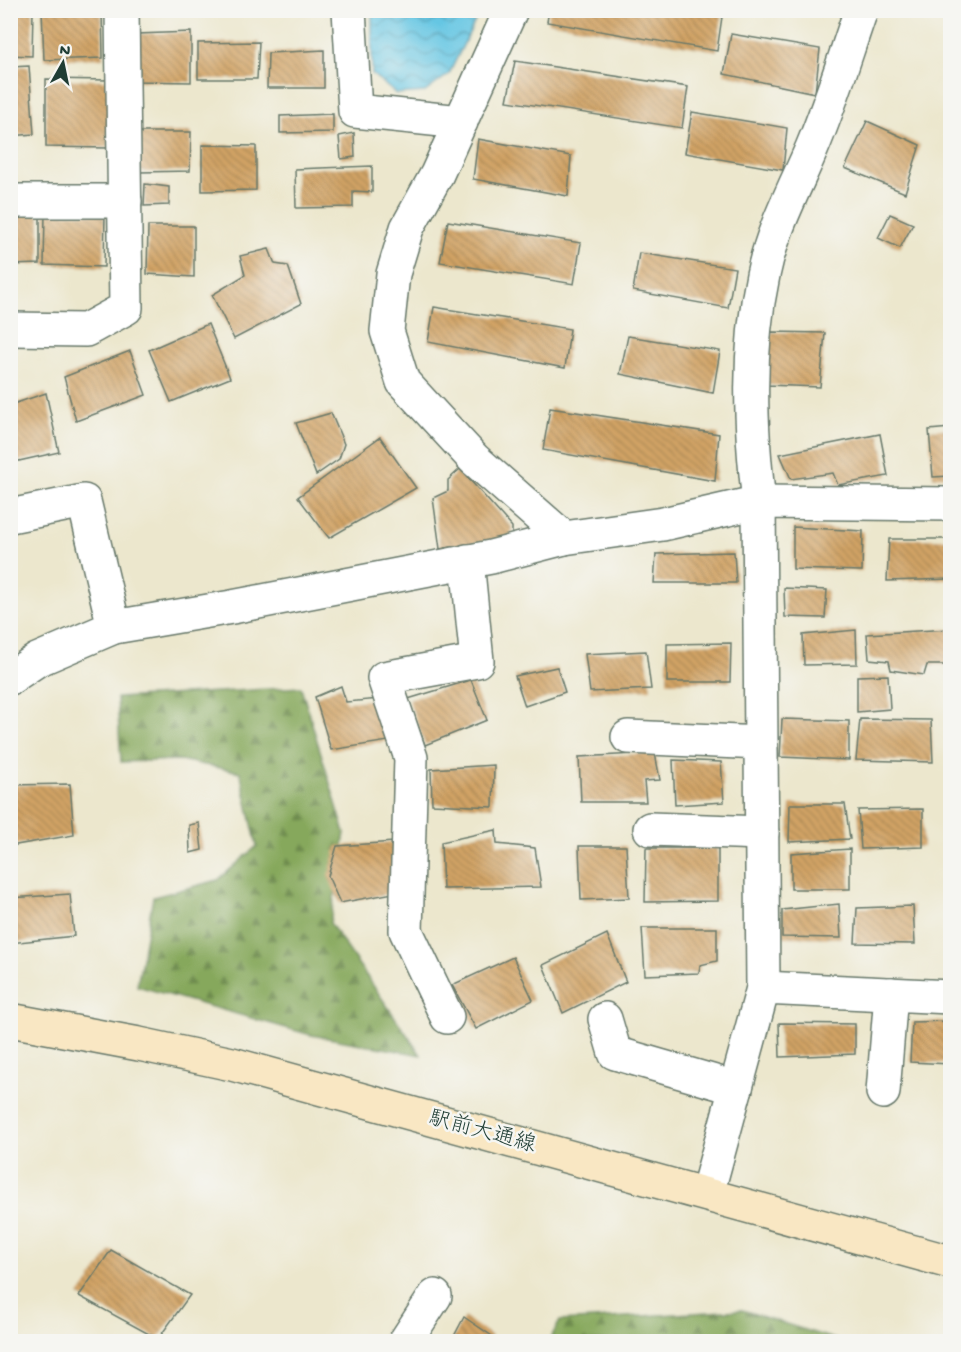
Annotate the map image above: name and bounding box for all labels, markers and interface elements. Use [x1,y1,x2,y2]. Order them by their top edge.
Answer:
north arrow [33,33,93,93]
text: N [58,41,72,62]
street label: 駅前大通線 [426,1105,539,1160]

